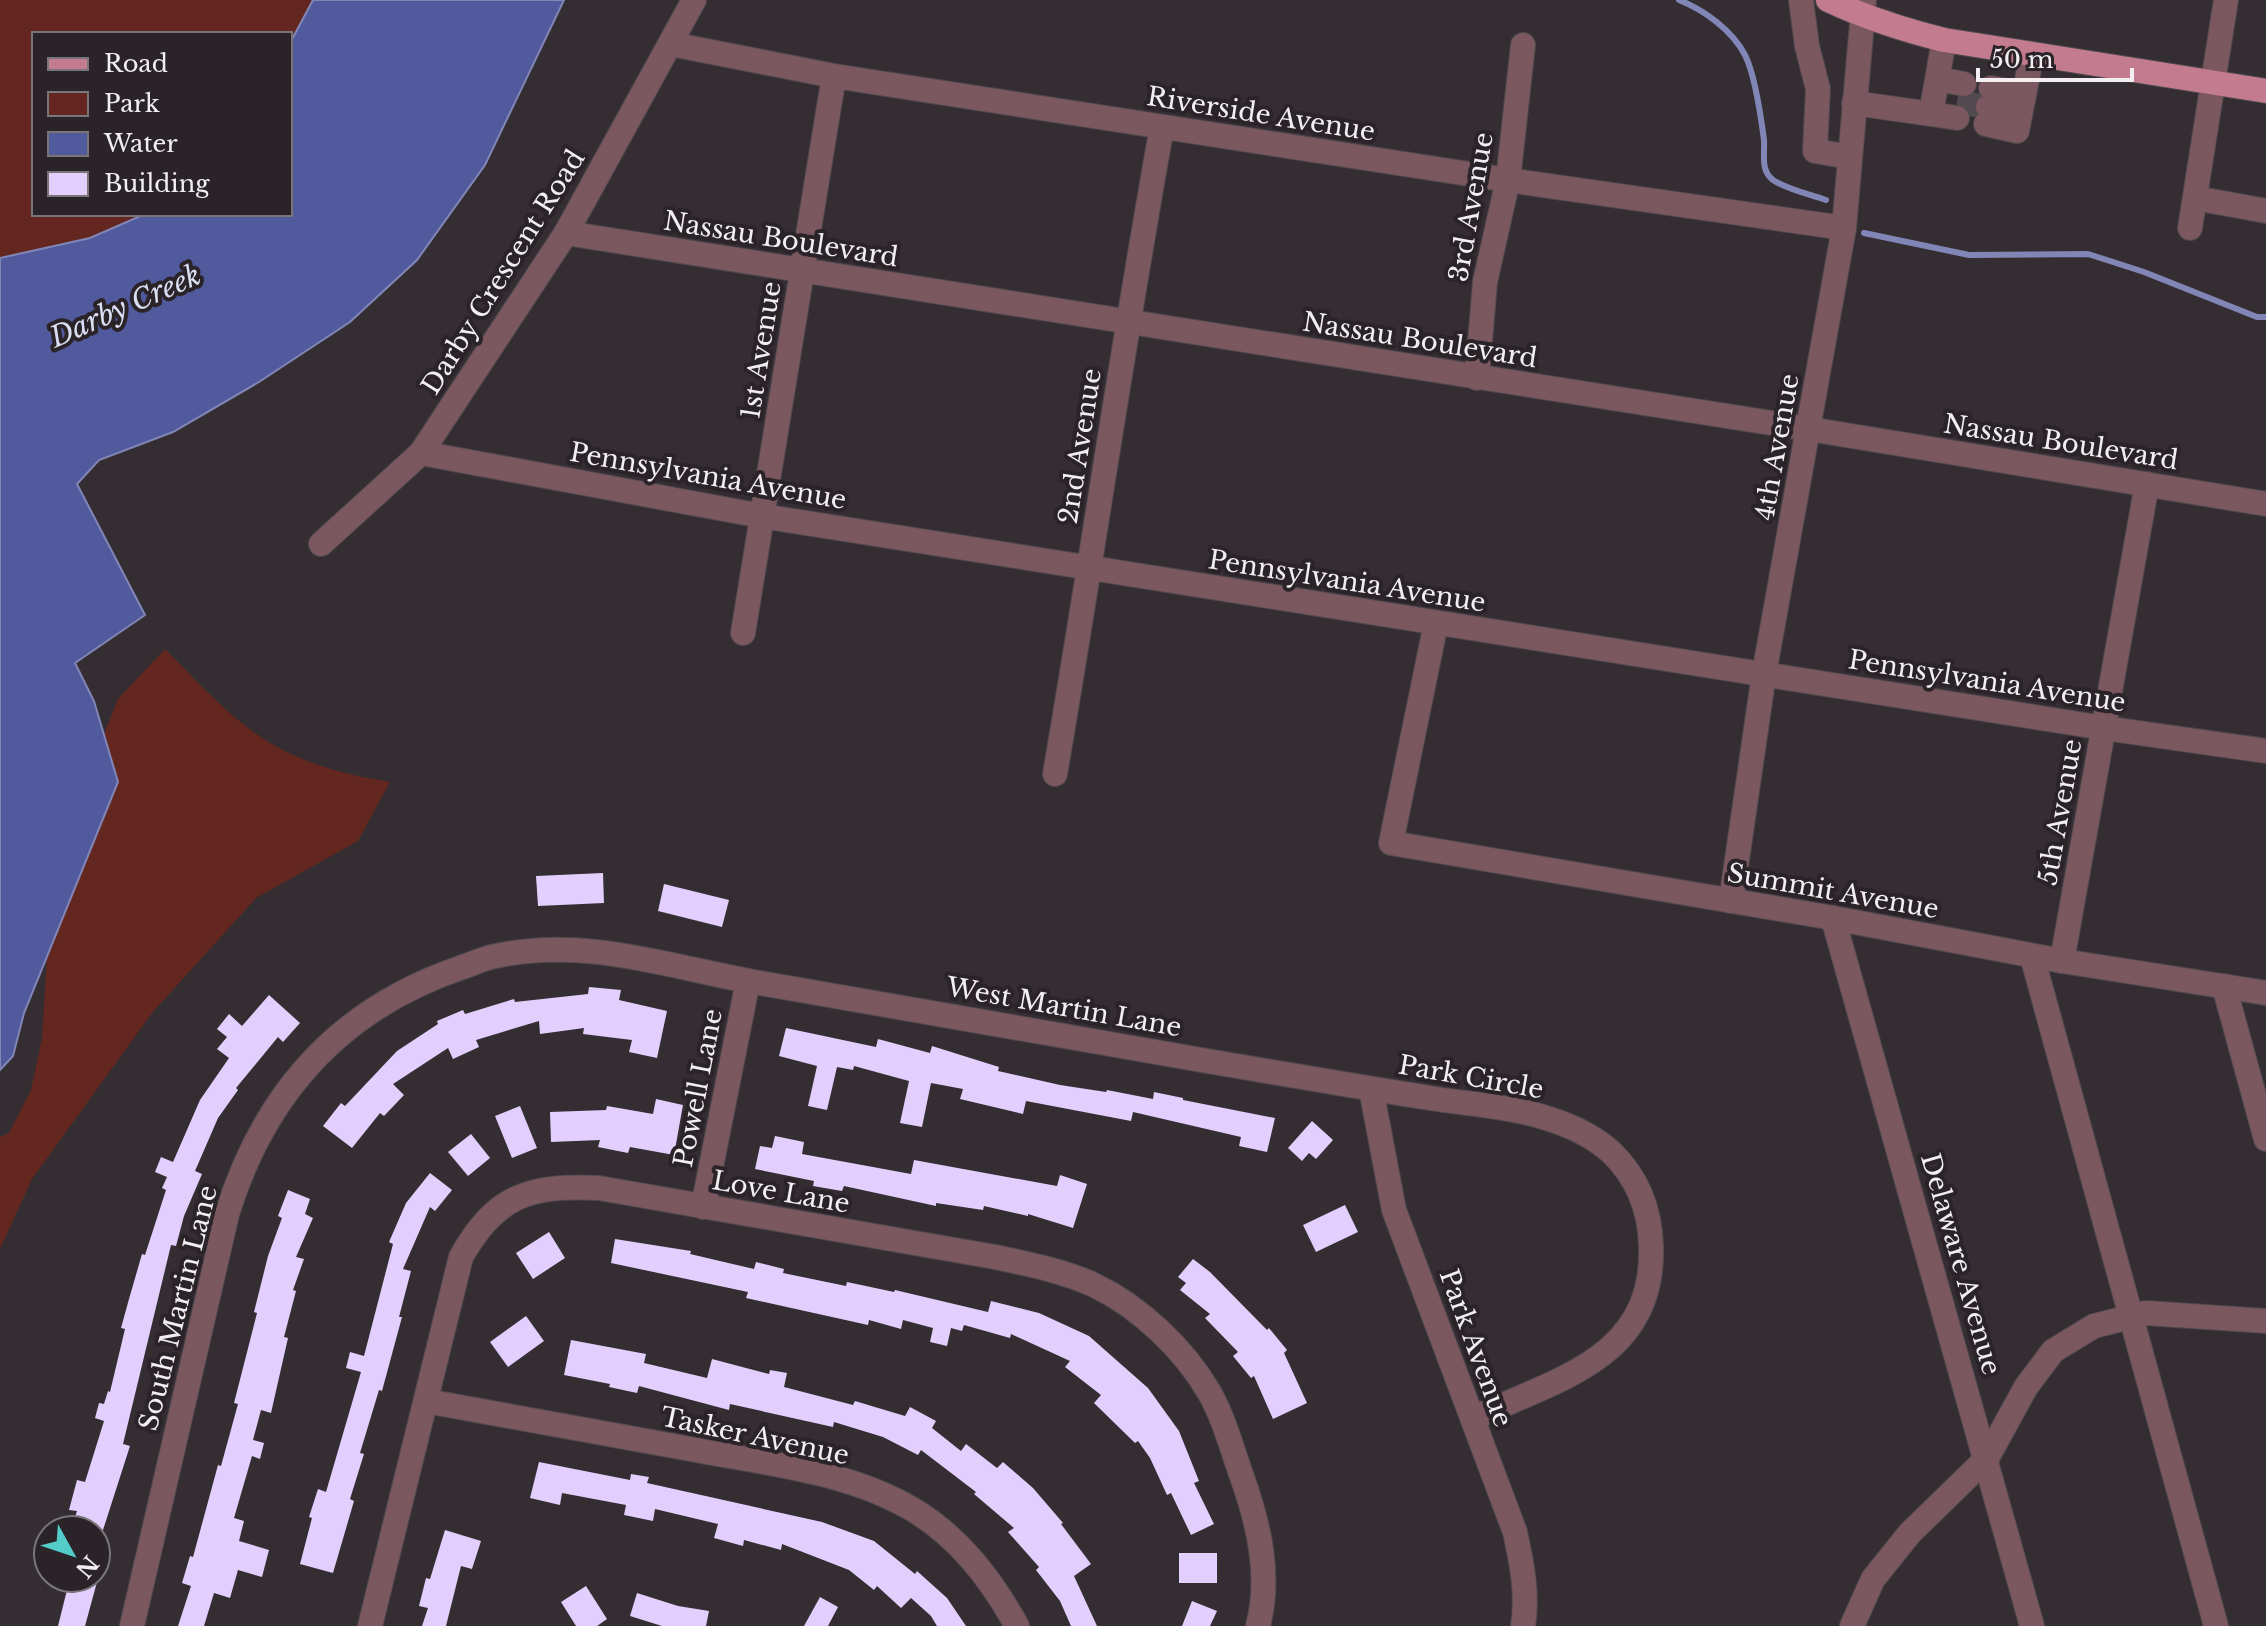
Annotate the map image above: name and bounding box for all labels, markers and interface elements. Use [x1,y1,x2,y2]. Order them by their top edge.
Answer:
legend [32,32,292,216]
scale bar [1978,32,2132,82]
text: 50 m [1990,45,2054,74]
text: Road [104,49,168,78]
street label: Riverside Avenue [1145,80,1377,148]
text: Park [104,89,160,118]
text: Water [103,129,178,158]
street label: 3rd Avenue [1442,130,1500,284]
street label: Darby Crescent Road [415,144,591,400]
text: Building [104,169,210,198]
street label: Nassau Boulevard [662,205,900,273]
water label: Darby Creek [43,258,206,356]
street label: 1st Avenue [734,279,788,421]
street label: Nassau Boulevard [1301,306,1539,374]
street label: 2nd Avenue [1052,366,1108,526]
street label: 4th Avenue [1748,371,1806,523]
street label: Nassau Boulevard [1942,408,2180,476]
street label: Pennsylvania Avenue [567,436,849,516]
street label: Pennsylvania Avenue [1206,543,1488,619]
street label: Pennsylvania Avenue [1846,643,2128,719]
street label: 5th Avenue [2031,736,2089,888]
street label: Summit Avenue [1725,857,1941,925]
street label: West Martin Lane [943,970,1184,1043]
street label: Powell Lane [667,1006,729,1170]
street label: Park Circle [1396,1049,1546,1105]
street label: Delaware Avenue [1914,1150,2008,1378]
street label: Love Lane [710,1164,852,1220]
street label: South Martin Lane [132,1182,224,1434]
street label: Park Avenue [1433,1265,1519,1431]
street label: Tasker Avenue [658,1400,852,1472]
north arrow [32,1514,112,1594]
text: N [70,1550,104,1583]

